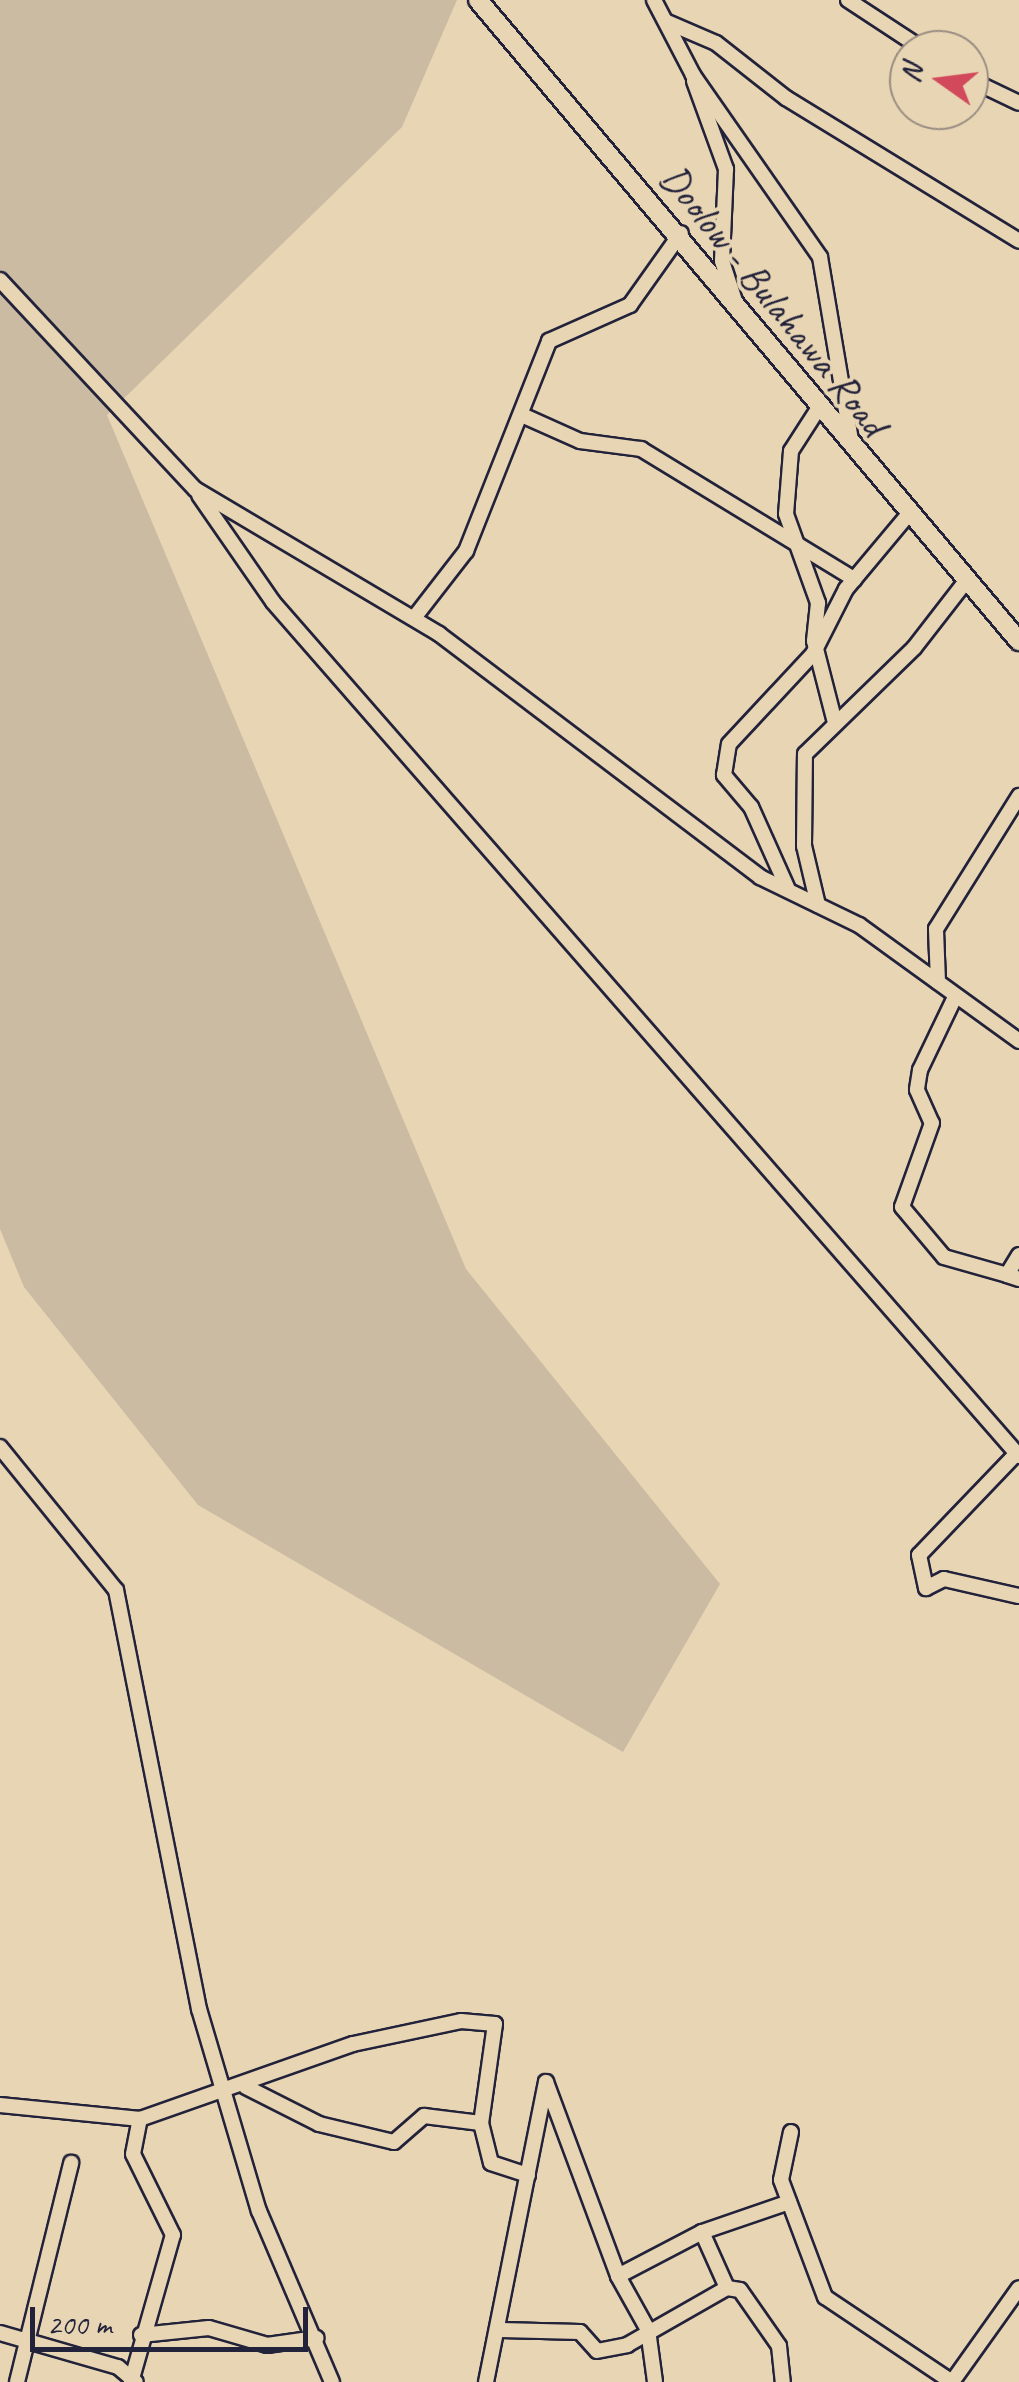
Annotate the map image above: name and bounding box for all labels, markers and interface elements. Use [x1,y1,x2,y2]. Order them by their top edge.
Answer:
north arrow [889,30,989,130]
text: N [892,60,930,86]
street label: Doolow - Bulahawa Road [650,155,898,445]
scale bar [35,2287,312,2349]
text: 200 m [47,2305,112,2343]

